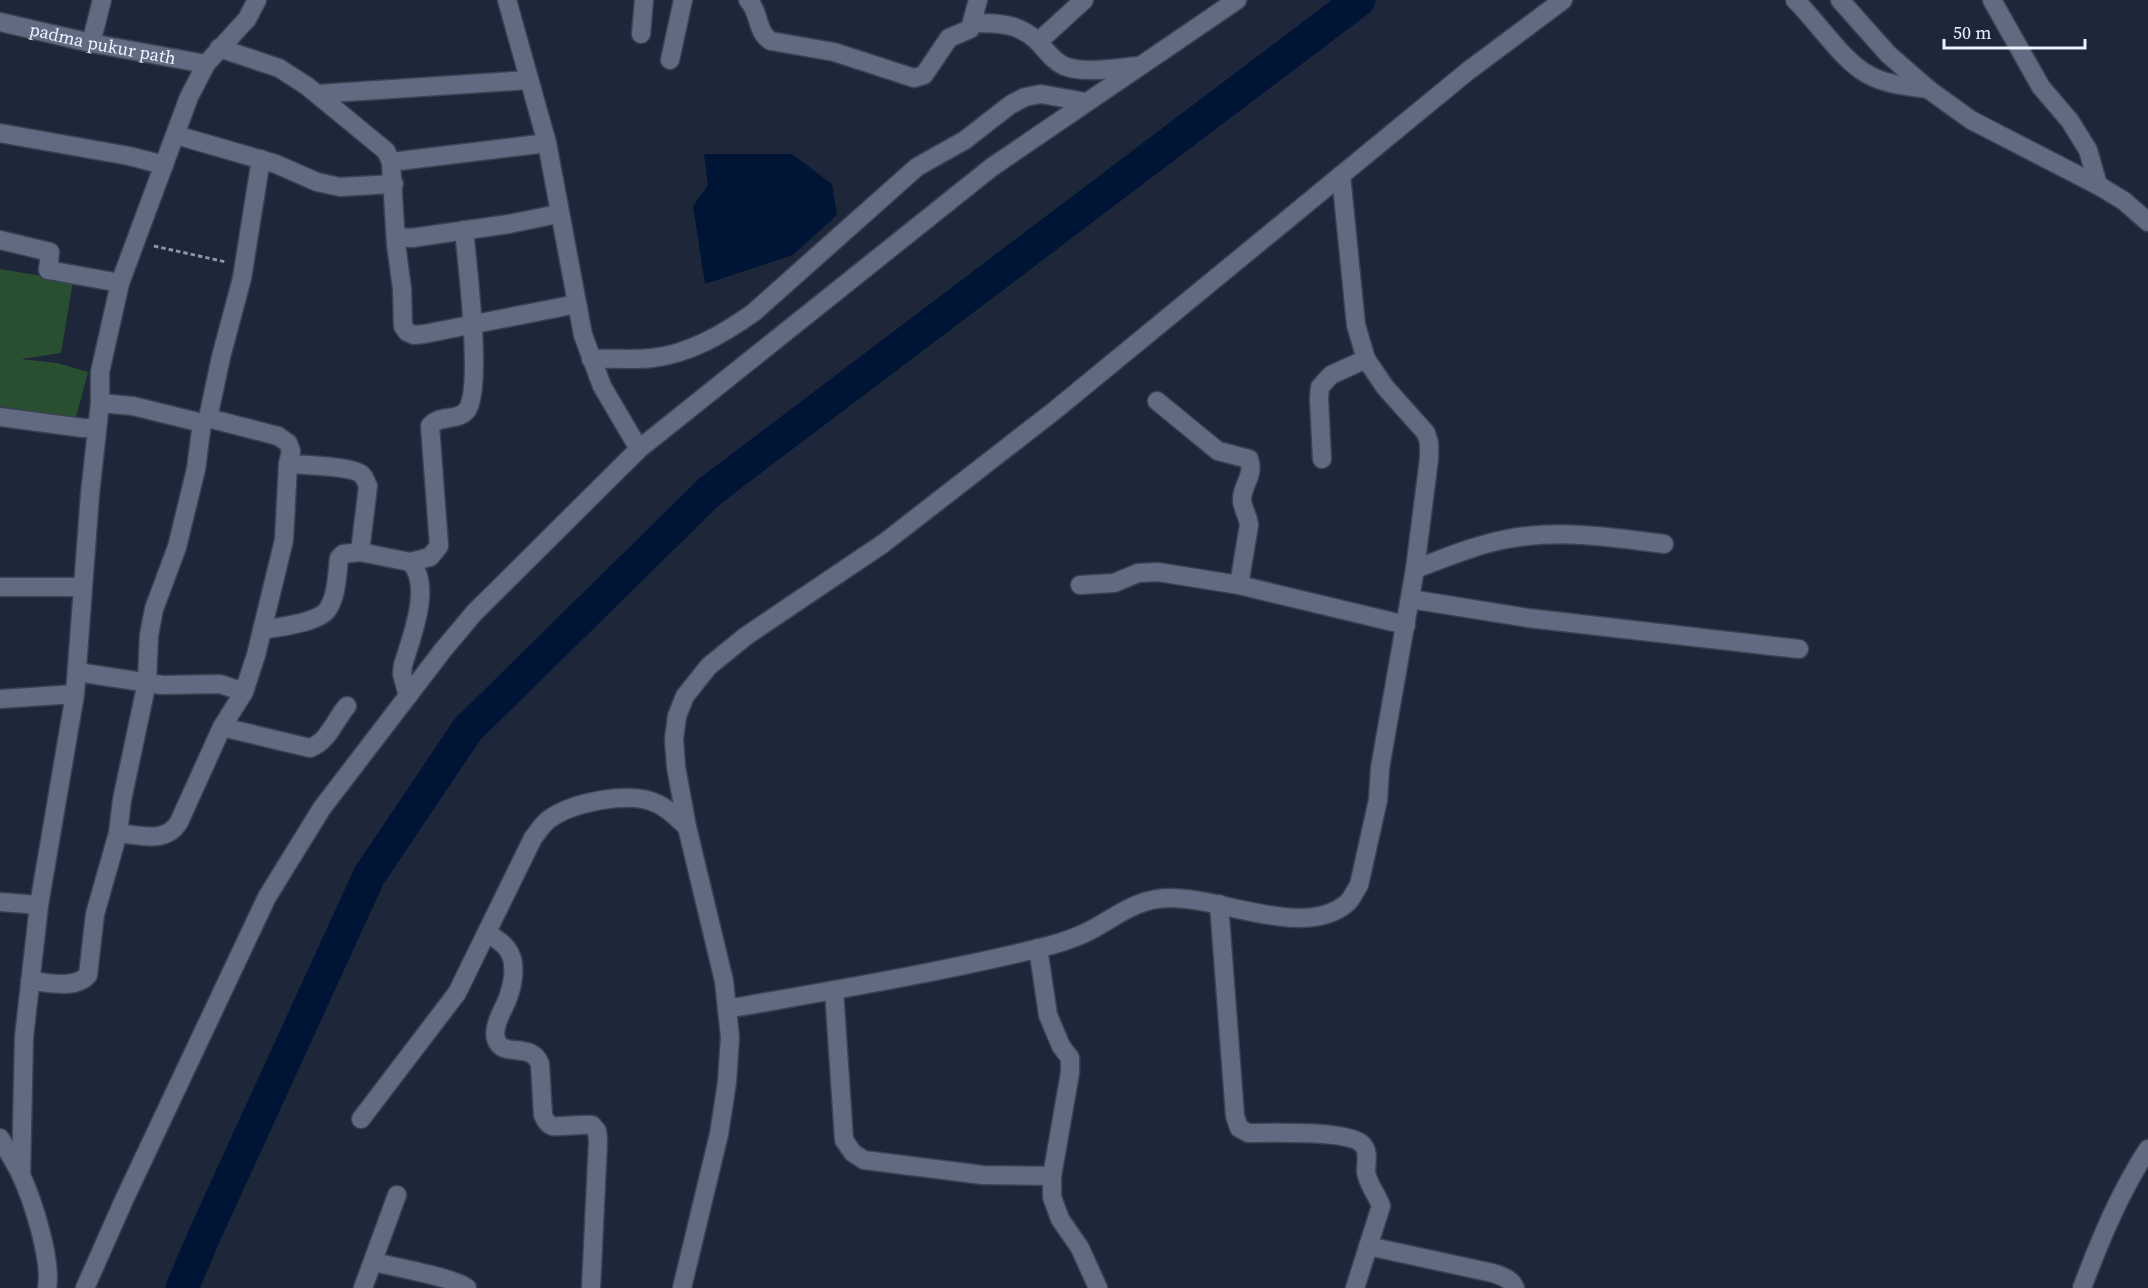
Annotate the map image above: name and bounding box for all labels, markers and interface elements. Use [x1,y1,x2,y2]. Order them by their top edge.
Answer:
scale bar [1944,12,2085,50]
street label: padma pukur path [27,16,178,70]
text: 50 m [1953,20,1991,45]

